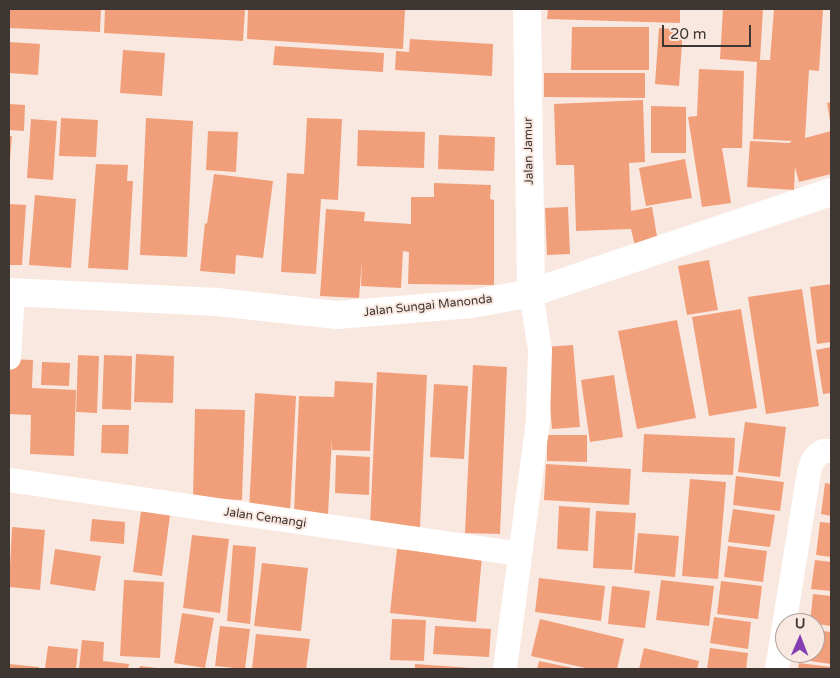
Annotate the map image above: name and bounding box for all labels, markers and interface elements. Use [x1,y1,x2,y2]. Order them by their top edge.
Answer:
scale bar [665,15,754,47]
text: 20 m [670,25,707,43]
street label: Jalan Jamur [521,117,537,185]
street label: Jalan Sungai Manonda [363,292,493,320]
street label: Jalan Cemangi [223,505,307,531]
north arrow [775,613,825,663]
text: U [795,615,806,632]

